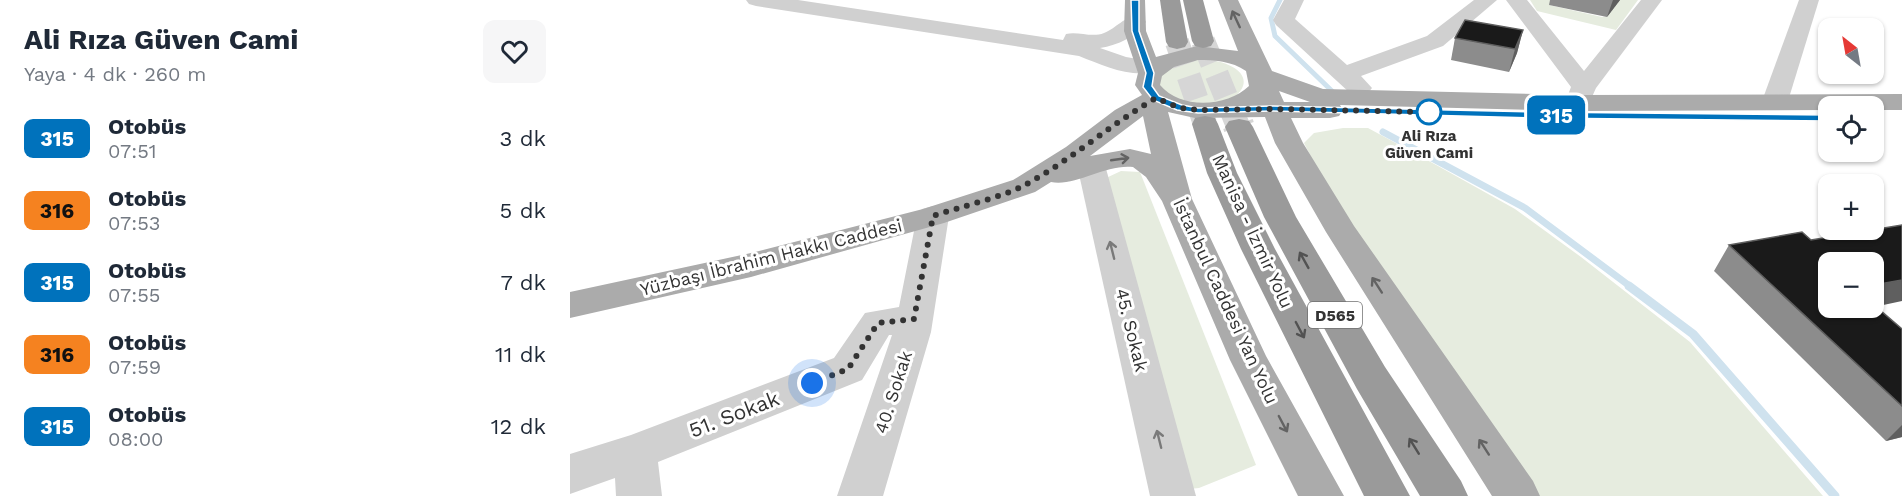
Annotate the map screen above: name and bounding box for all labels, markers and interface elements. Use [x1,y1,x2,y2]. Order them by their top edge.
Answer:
one-way arrow [1229,11,1241,29]
north arrow [1818,18,1884,84]
map controls [1818,18,1884,318]
button: heart [483,20,546,83]
text: Ali Rıza Güven Cami [24,23,298,56]
text: Yaya · 4 dk · 260 m [24,62,206,86]
line badge: 315 [1522,96,1590,134]
button: locate [1818,96,1884,162]
marker: Ali Rıza Güven Cami [1416,99,1442,125]
text: 315 [1539,103,1573,128]
text: Otobüs [108,114,186,139]
text: 315 [40,126,74,151]
text: 3 dk [499,126,546,151]
place label: Ali Rıza Güven Cami [1385,127,1473,162]
text: 07:51 [108,139,157,163]
street label: Manisa - İzmir Yolu [1208,151,1298,311]
one-way arrow [1110,154,1130,165]
button: + [1818,174,1884,240]
text: Otobüs [108,186,186,211]
street label: İstanbul Caddesi Yan Yolu [1169,195,1283,407]
text: 316 [40,198,74,223]
text: 5 dk [499,198,546,223]
text: 07:53 [108,211,160,235]
street label: Yüzbaşı İbrahim Hakkı Caddesi [638,214,904,300]
one-way arrow [1105,241,1117,260]
one-way arrow [1298,252,1310,269]
button: − [1818,252,1884,318]
text: Otobüs [108,258,186,283]
text: 315 [40,270,74,295]
text: 7 dk [501,270,546,295]
one-way arrow [1371,277,1383,294]
text: 07:55 [108,283,160,307]
street label: 45. Sokak [1112,286,1152,374]
road number: D565 [1308,302,1362,328]
one-way arrow [1295,320,1306,338]
text: Otobüs [108,330,186,355]
text: 316 [40,342,74,367]
text: 11 dk [495,342,546,367]
street label: 40. Sokak [870,348,916,436]
text: 07:59 [108,355,161,379]
your location [797,368,827,398]
street label: 51. Sokak [685,385,783,443]
text: Otobüs [108,402,186,427]
text: 315 [40,414,74,439]
text: 12 dk [491,414,546,439]
one-way arrow [1278,414,1289,432]
text: 08:00 [108,427,164,451]
one-way arrow [1153,430,1165,449]
one-way arrow [1408,439,1420,455]
one-way arrow [1478,439,1491,456]

